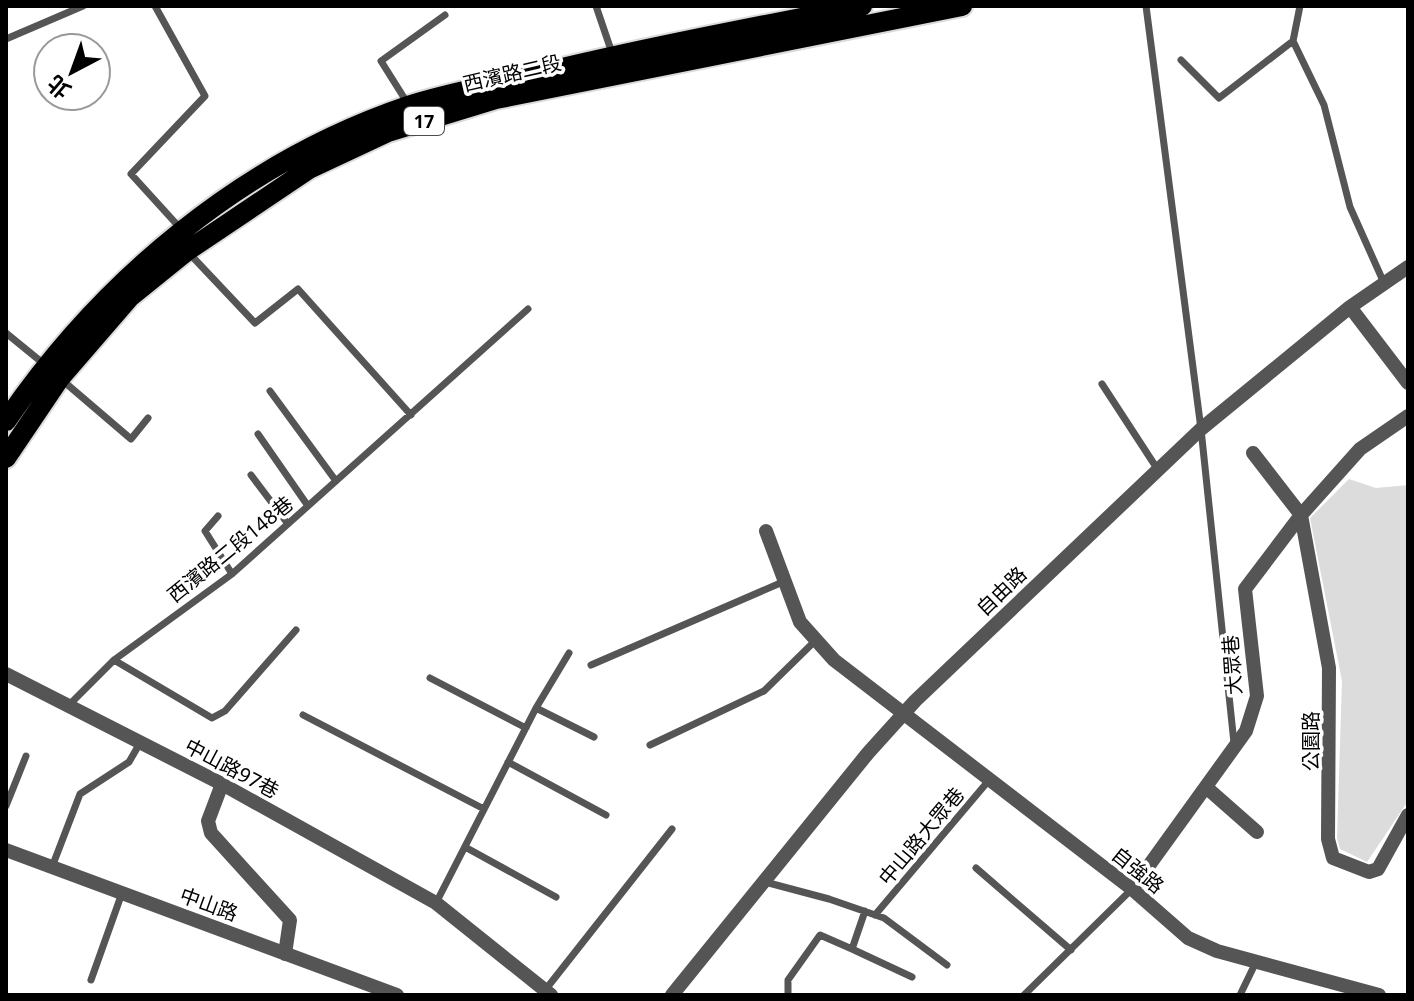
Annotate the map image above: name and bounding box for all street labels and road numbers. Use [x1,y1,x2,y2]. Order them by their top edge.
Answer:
street label: 西濱路二段 [460,49,564,97]
road number: 17 [404,107,444,135]
street label: 西濱路二段148巷 [162,490,298,608]
street label: 自由路 [970,560,1032,622]
street label: 大眾巷 [1216,634,1248,696]
street label: 公園路 [1297,711,1324,771]
street label: 中山路97巷 [180,732,284,804]
street label: 中山路大眾巷 [872,781,970,891]
street label: 自強路 [1106,841,1170,899]
street label: 中山路 [176,881,242,927]

